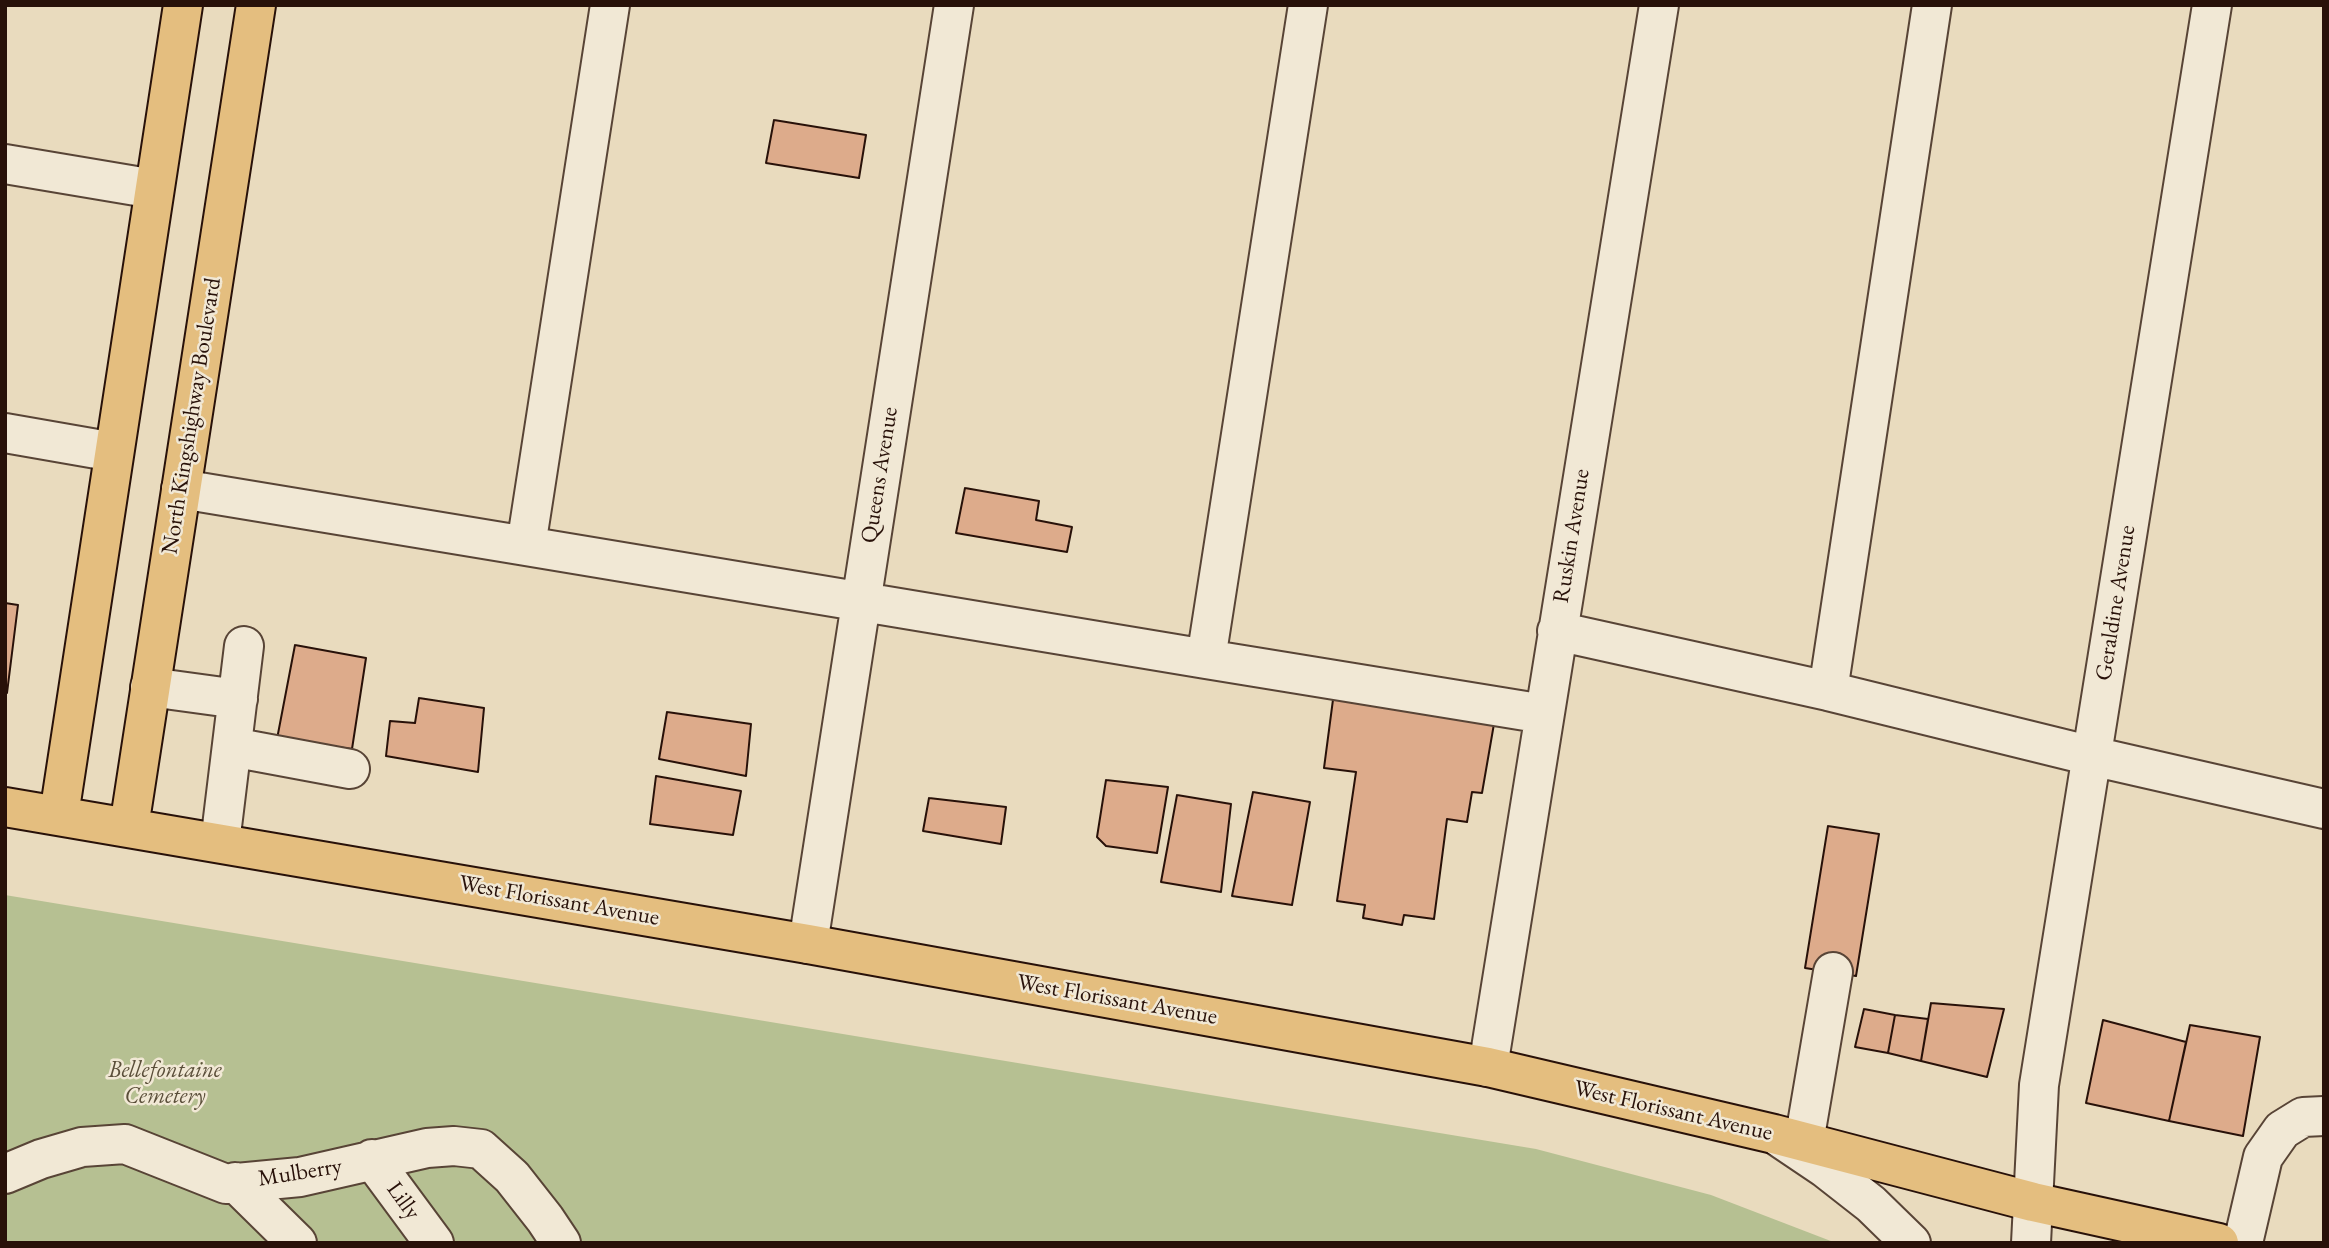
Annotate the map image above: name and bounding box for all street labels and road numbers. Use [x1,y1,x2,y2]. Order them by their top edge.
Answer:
street label: North Kingshighway Boulevard [157,276,227,556]
street label: Queens Avenue [856,405,904,545]
street label: Ruskin Avenue [1548,467,1596,605]
street label: Geraldine Avenue [2090,523,2142,683]
street label: West Florissant Avenue [457,870,661,932]
street label: West Florissant Avenue [1015,969,1219,1031]
street label: West Florissant Avenue [1571,1075,1775,1147]
street label: Mulberry [256,1153,344,1193]
street label: Lilly [380,1177,426,1225]

